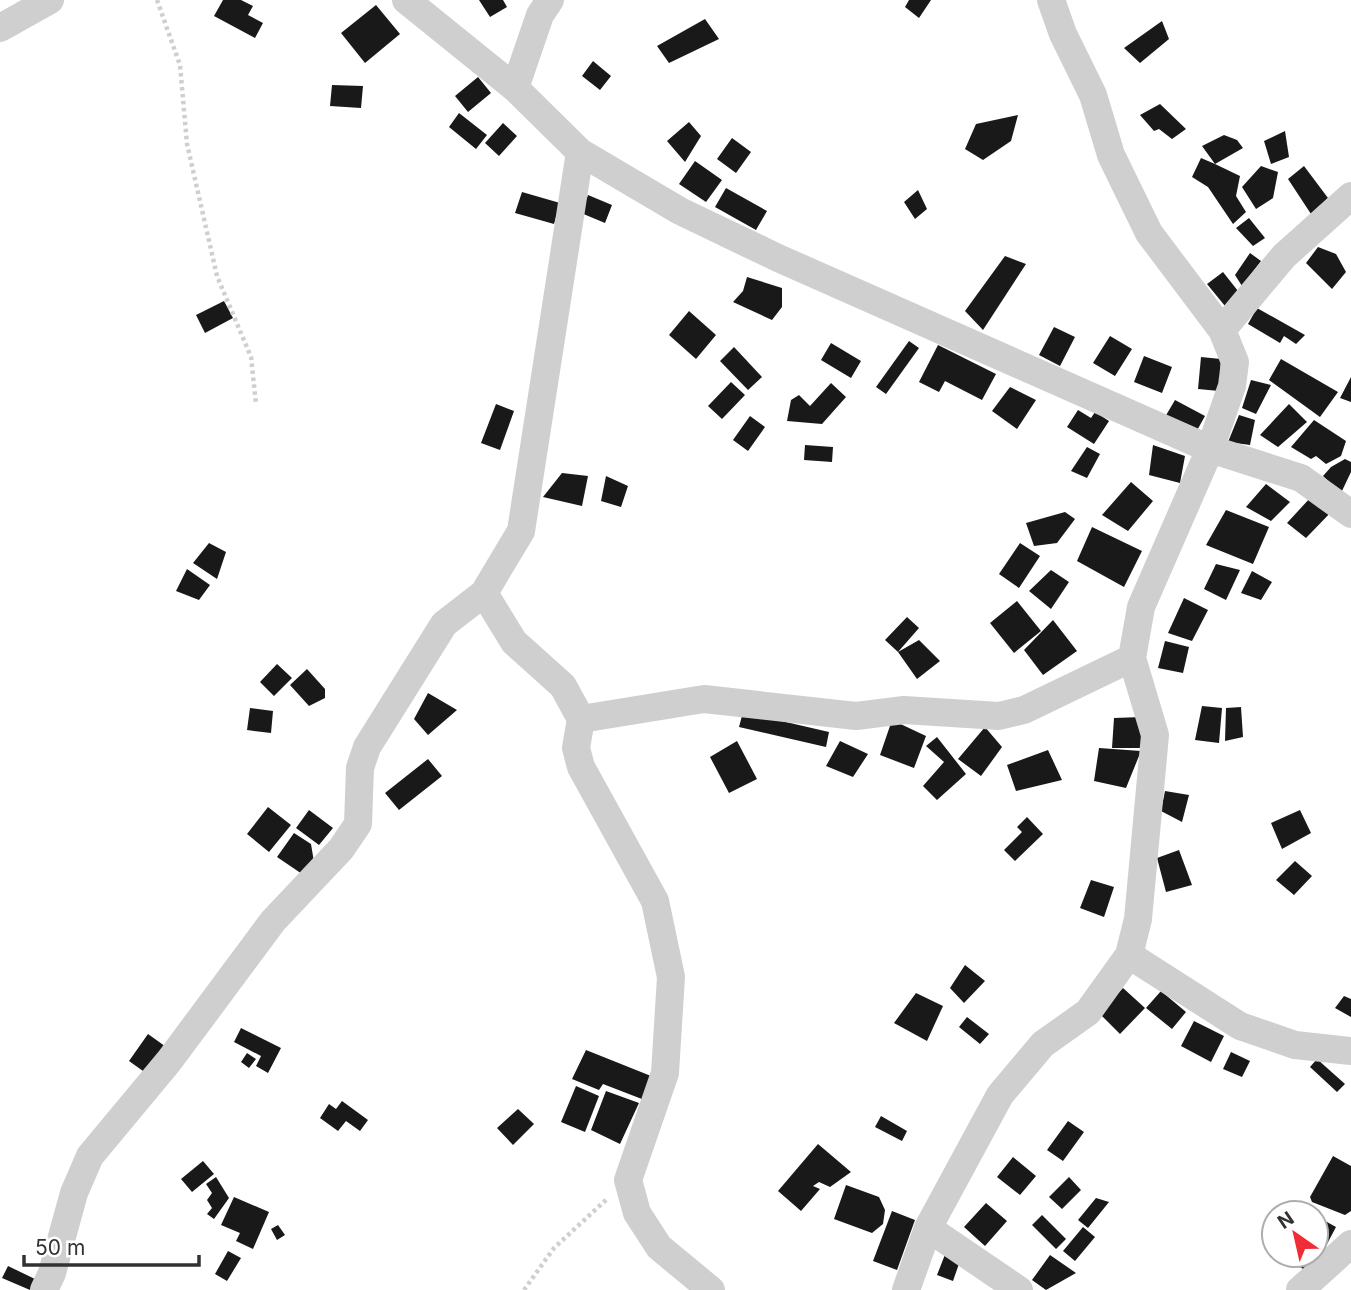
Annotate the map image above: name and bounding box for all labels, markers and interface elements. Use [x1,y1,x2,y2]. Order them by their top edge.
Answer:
north arrow [1260,1199,1330,1269]
text: N [1273,1207,1298,1234]
scale bar [24,1224,200,1268]
text: 50 m [35,1235,85,1260]

